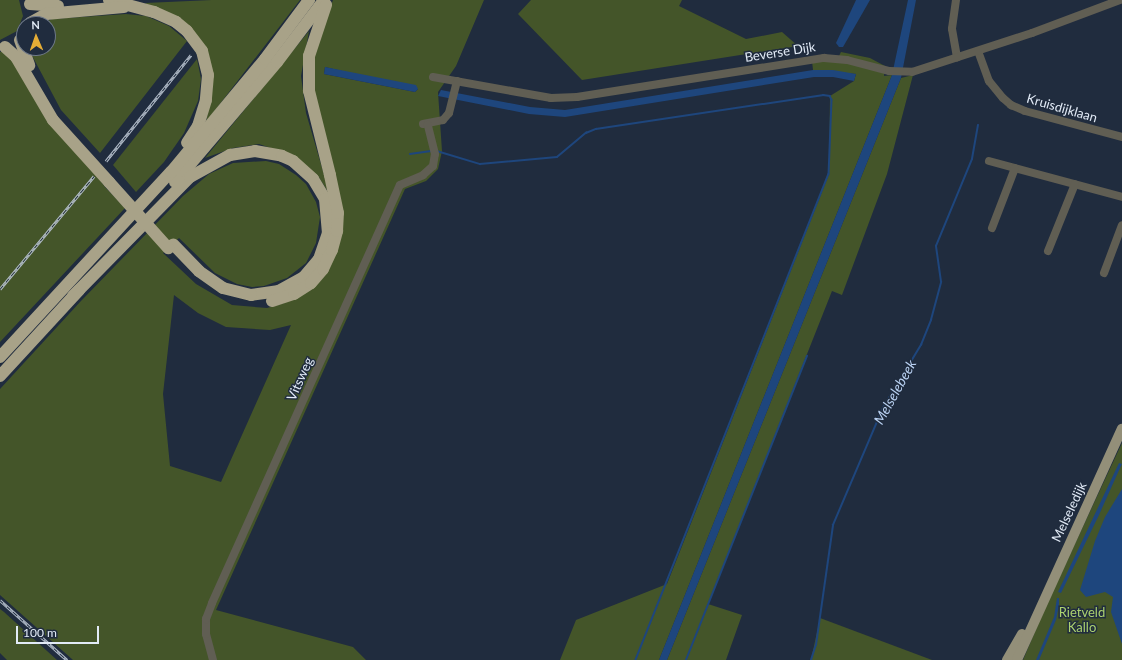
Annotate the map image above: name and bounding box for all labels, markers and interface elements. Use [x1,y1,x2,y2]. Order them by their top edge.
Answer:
north arrow [16,16,56,56]
text: N [31,18,40,31]
street label: Beverse Dijk [743,39,817,65]
street label: Kruisdijklaan [1025,90,1099,126]
street label: Vitsweg [284,355,316,403]
water label: Melselebeek [870,357,920,427]
street label: Melseledijk [1048,480,1090,544]
park label: Rietveld Kallo [1059,605,1105,636]
scale bar [18,618,101,644]
text: 100 m [23,625,57,640]

